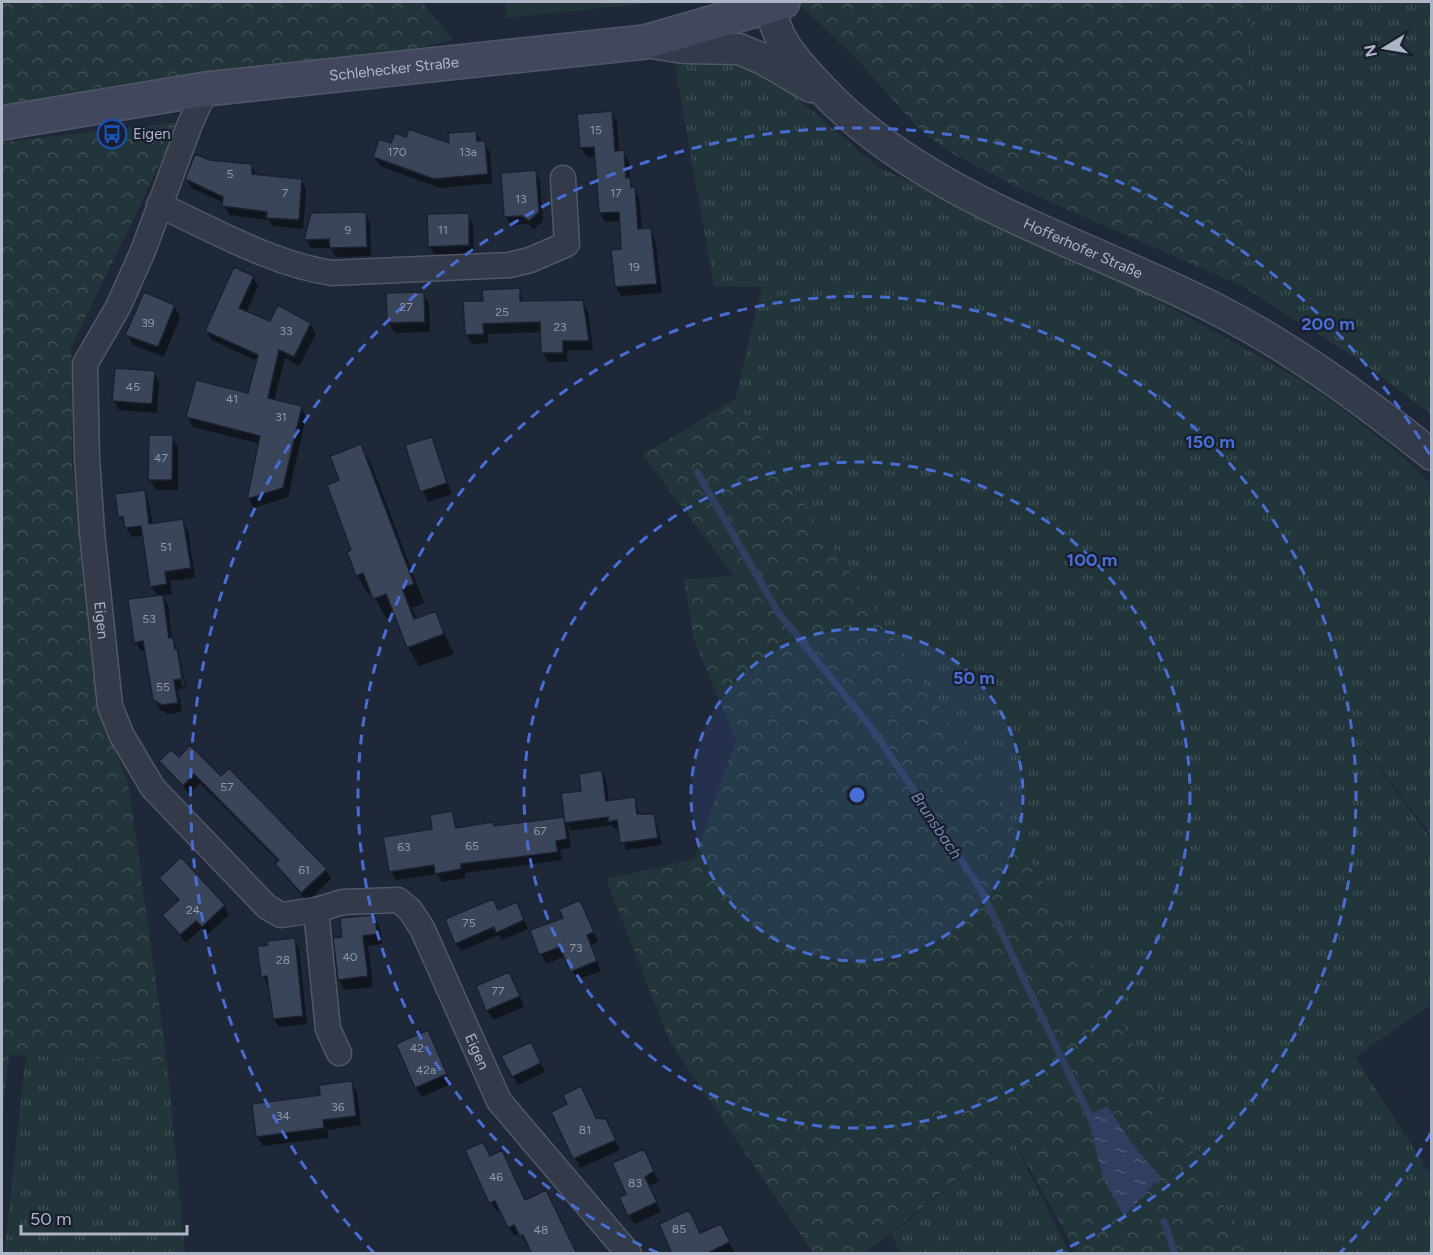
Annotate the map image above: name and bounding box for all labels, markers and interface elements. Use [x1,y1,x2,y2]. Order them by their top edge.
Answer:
north arrow [1355,18,1415,78]
text: N [1360,43,1381,59]
street label: Schlehecker Straße [328,53,460,85]
bus stop icon: Eigen [96,118,128,150]
house number: 15 [590,123,602,137]
place label: Eigen [133,125,171,143]
house number: 170 [387,145,407,159]
house number: 13a [459,145,477,159]
house number: 5 [227,167,234,181]
house number: 7 [282,186,289,200]
house number: 17 [610,186,622,200]
house number: 13 [515,192,527,206]
street label: Hofferhofer Straße [1021,214,1145,282]
house number: 9 [345,223,352,237]
house number: 11 [438,223,448,237]
house number: 19 [628,260,640,274]
house number: 27 [399,300,413,314]
house number: 25 [495,305,509,319]
text: 200 m [1301,313,1355,335]
house number: 39 [141,316,155,330]
house number: 23 [553,320,567,334]
house number: 33 [279,324,293,338]
house number: 45 [126,380,140,394]
house number: 41 [226,392,238,406]
house number: 31 [275,410,287,424]
text: 150 m [1185,431,1235,453]
house number: 47 [154,451,168,465]
house number: 51 [160,540,172,554]
text: 100 m [1067,549,1117,571]
street label: Eigen [90,601,112,640]
house number: 53 [142,612,156,626]
text: 50 m [953,667,995,689]
house number: 55 [156,680,170,694]
house number: 57 [220,780,234,794]
centre of rings [847,785,867,805]
water label: Brunsbach [907,788,966,863]
house number: 67 [533,824,547,838]
house number: 65 [465,839,479,853]
house number: 63 [397,840,411,854]
house number: 61 [298,863,310,877]
house number: 24 [186,903,201,917]
house number: 75 [462,916,476,930]
house number: 73 [570,941,582,955]
house number: 40 [342,950,358,964]
house number: 28 [276,953,290,967]
house number: 77 [492,984,505,998]
street label: Eigen [461,1031,493,1072]
house number: 42 [410,1041,424,1055]
house number: 42a [416,1063,436,1077]
house number: 36 [331,1100,345,1114]
house number: 34 [276,1109,291,1123]
house number: 81 [579,1123,591,1137]
house number: 46 [489,1170,503,1184]
house number: 83 [628,1176,642,1190]
scale bar [21,1198,188,1236]
text: 50 m [30,1208,72,1230]
house number: 85 [672,1222,686,1236]
house number: 48 [534,1223,548,1237]

